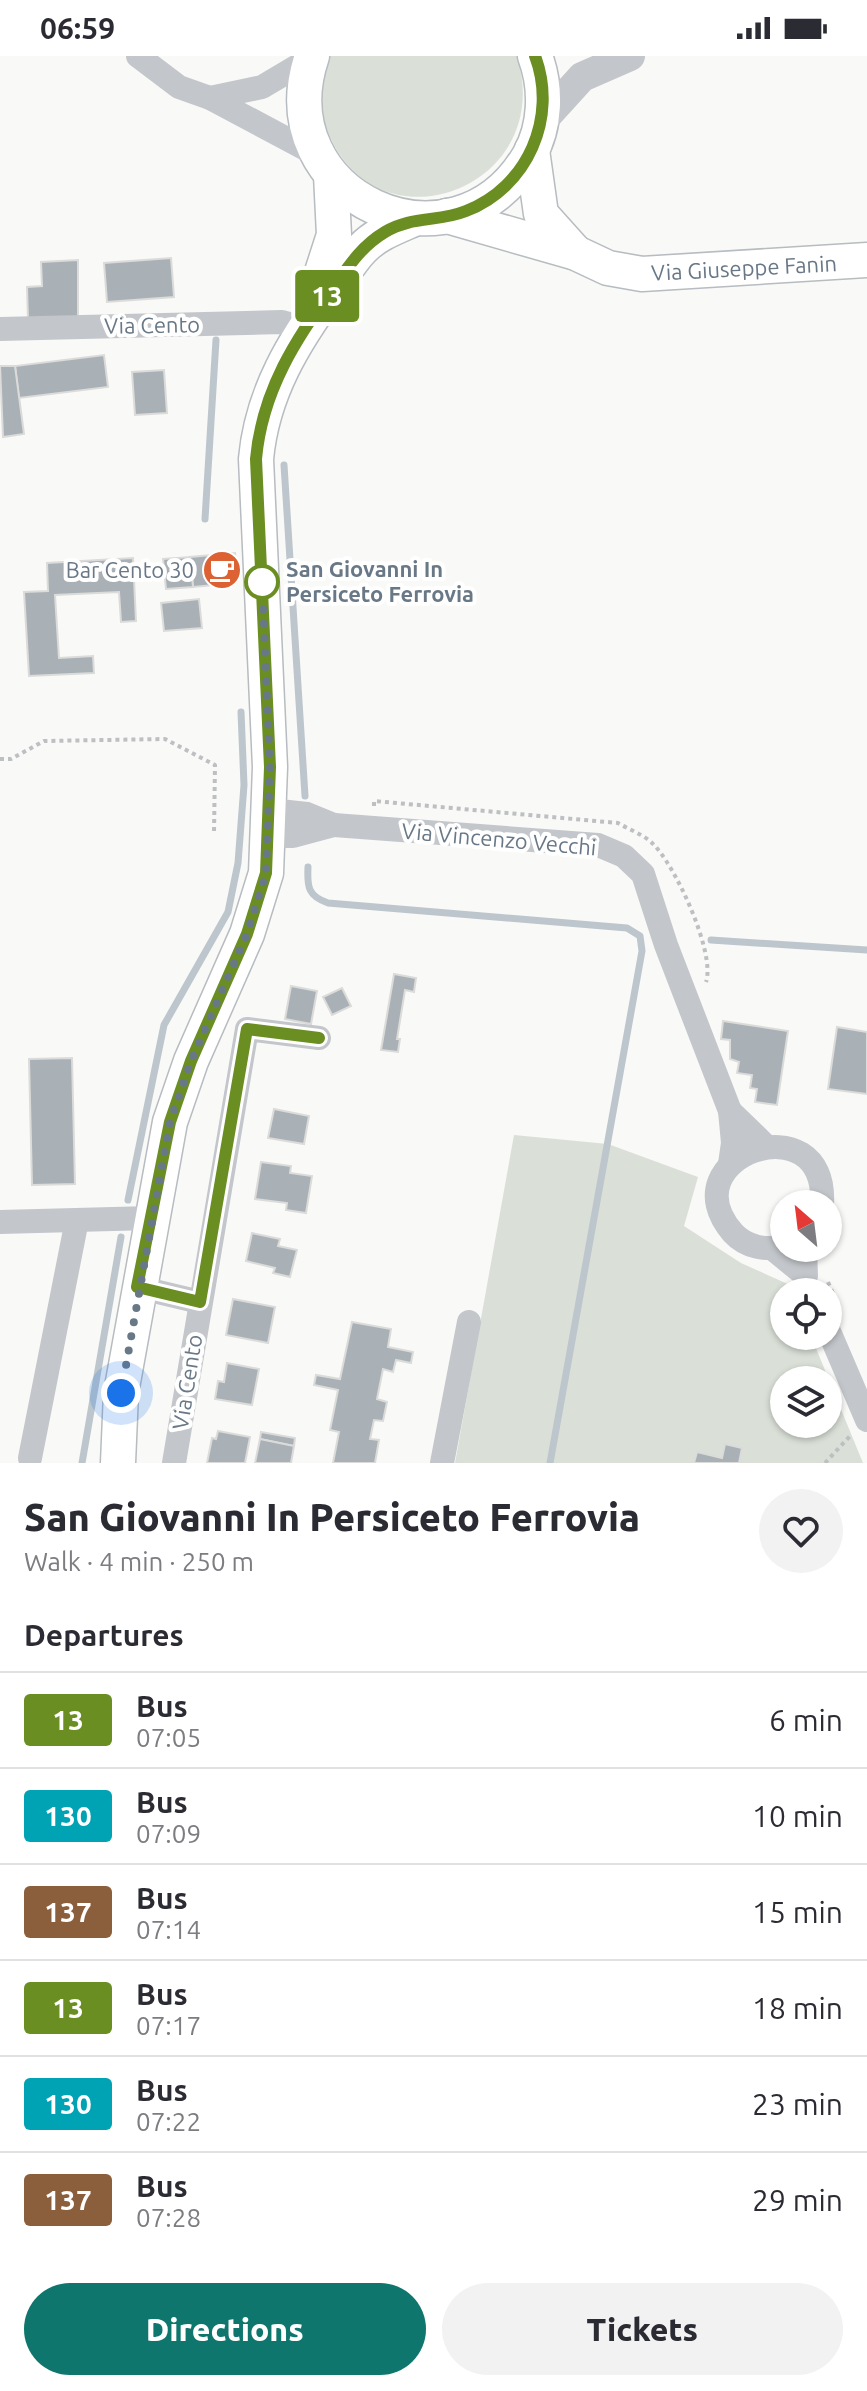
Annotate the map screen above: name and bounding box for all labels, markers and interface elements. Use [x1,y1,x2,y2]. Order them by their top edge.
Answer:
text: 06:59 [40,11,115,45]
street label: Via Giuseppe Fanin [650,250,838,285]
line badge: 13 [291,270,363,322]
text: 13 [311,280,343,311]
street label: Via Cento [104,311,200,338]
cafe icon: Bar Cento 30 [201,549,243,591]
place label: San Giovanni In Persiceto Ferrovia [286,556,474,606]
place label: Bar Cento 30 [66,557,194,582]
marker: San Giovanni In Persiceto Ferrovia [245,565,279,599]
street label: Via Vincenzo Vecchi [401,818,597,859]
north arrow [770,1190,842,1262]
map controls [770,1190,842,1438]
button: locate [770,1278,842,1350]
street label: Via Cento [167,1333,206,1431]
button: layers [770,1366,842,1438]
your location [101,1373,141,1413]
button: heart [759,1489,843,1573]
text: San Giovanni In Persiceto Ferrovia [24,1496,640,1538]
text: Walk · 4 min · 250 m [24,1547,254,1576]
text: Departures [24,1618,184,1652]
text: Bus [136,1689,188,1723]
text: 6 min [769,1703,843,1737]
text: 13 [52,1704,84,1735]
text: 07:05 [136,1723,201,1752]
text: Bus [136,1785,188,1819]
text: 10 min [752,1799,843,1833]
text: 130 [44,1800,92,1831]
text: 07:09 [136,1819,201,1848]
text: Bus [136,1881,188,1915]
text: 15 min [752,1895,843,1929]
text: 137 [44,1896,92,1927]
text: 07:14 [136,1915,201,1944]
text: Bus [136,1977,188,2011]
text: 18 min [752,1991,843,2025]
text: 13 [52,1992,84,2023]
text: 07:17 [136,2011,201,2040]
text: Bus [136,2073,188,2107]
text: 23 min [752,2087,843,2121]
text: 130 [44,2088,92,2119]
text: 07:22 [136,2107,201,2136]
text: Bus [136,2169,188,2203]
text: 29 min [752,2183,843,2217]
text: 137 [44,2184,92,2215]
text: 07:28 [136,2203,201,2232]
button: Directions [24,2283,426,2375]
button: Tickets [442,2283,843,2375]

